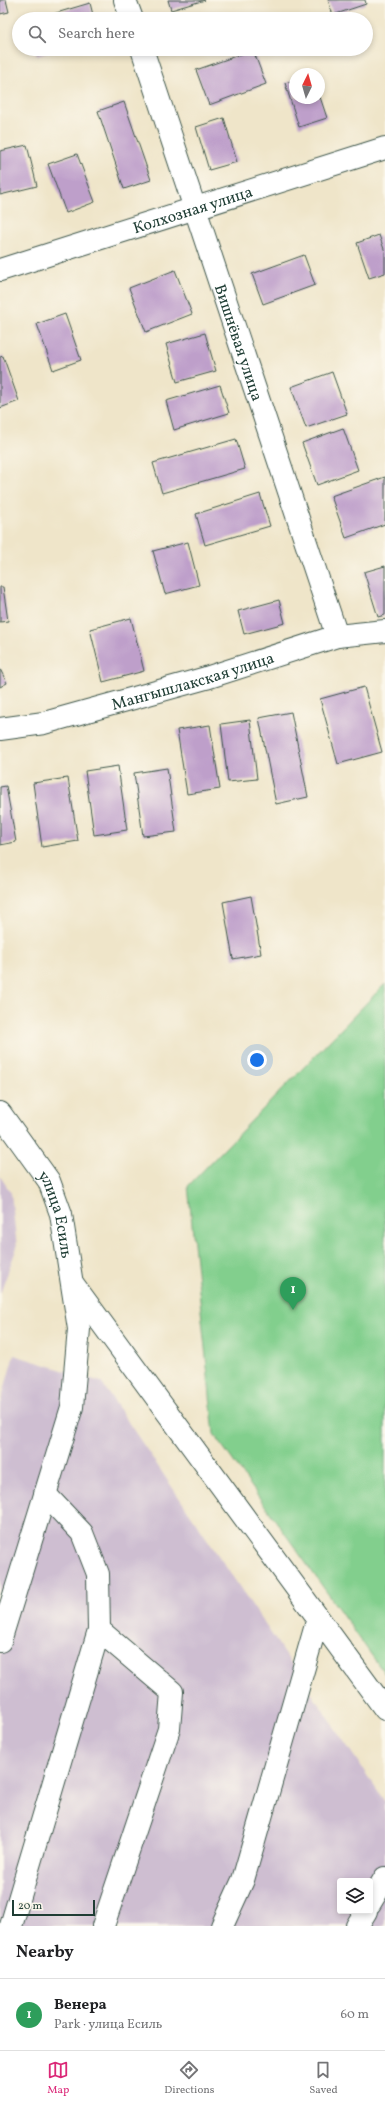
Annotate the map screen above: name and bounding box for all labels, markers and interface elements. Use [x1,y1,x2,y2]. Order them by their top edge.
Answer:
search box [12,12,373,56]
icon: search [26,23,48,45]
text: Search here [58,24,135,45]
north arrow [289,68,325,104]
street label: Колхозная улица [131,182,256,240]
street label: Вишнёвая улица [208,281,267,404]
street label: Мангышлакская улица [109,648,277,717]
your location [247,1050,267,1070]
street label: улица Есиль [32,1166,77,1260]
pin: 1 [280,1277,306,1310]
map controls [337,1878,373,1914]
button: layers [337,1878,373,1914]
scale bar [12,1898,95,1917]
text: 20 m [18,1899,42,1914]
text: Nearby [16,1941,74,1964]
text: Венера [54,1995,107,2016]
text: 1 [26,2006,32,2024]
text: 60 m [341,2006,369,2024]
text: Park · улица Есиль [54,2016,162,2034]
tab: Map [47,2059,69,2098]
tab: Directions [164,2059,215,2098]
tab: Saved [309,2059,338,2098]

